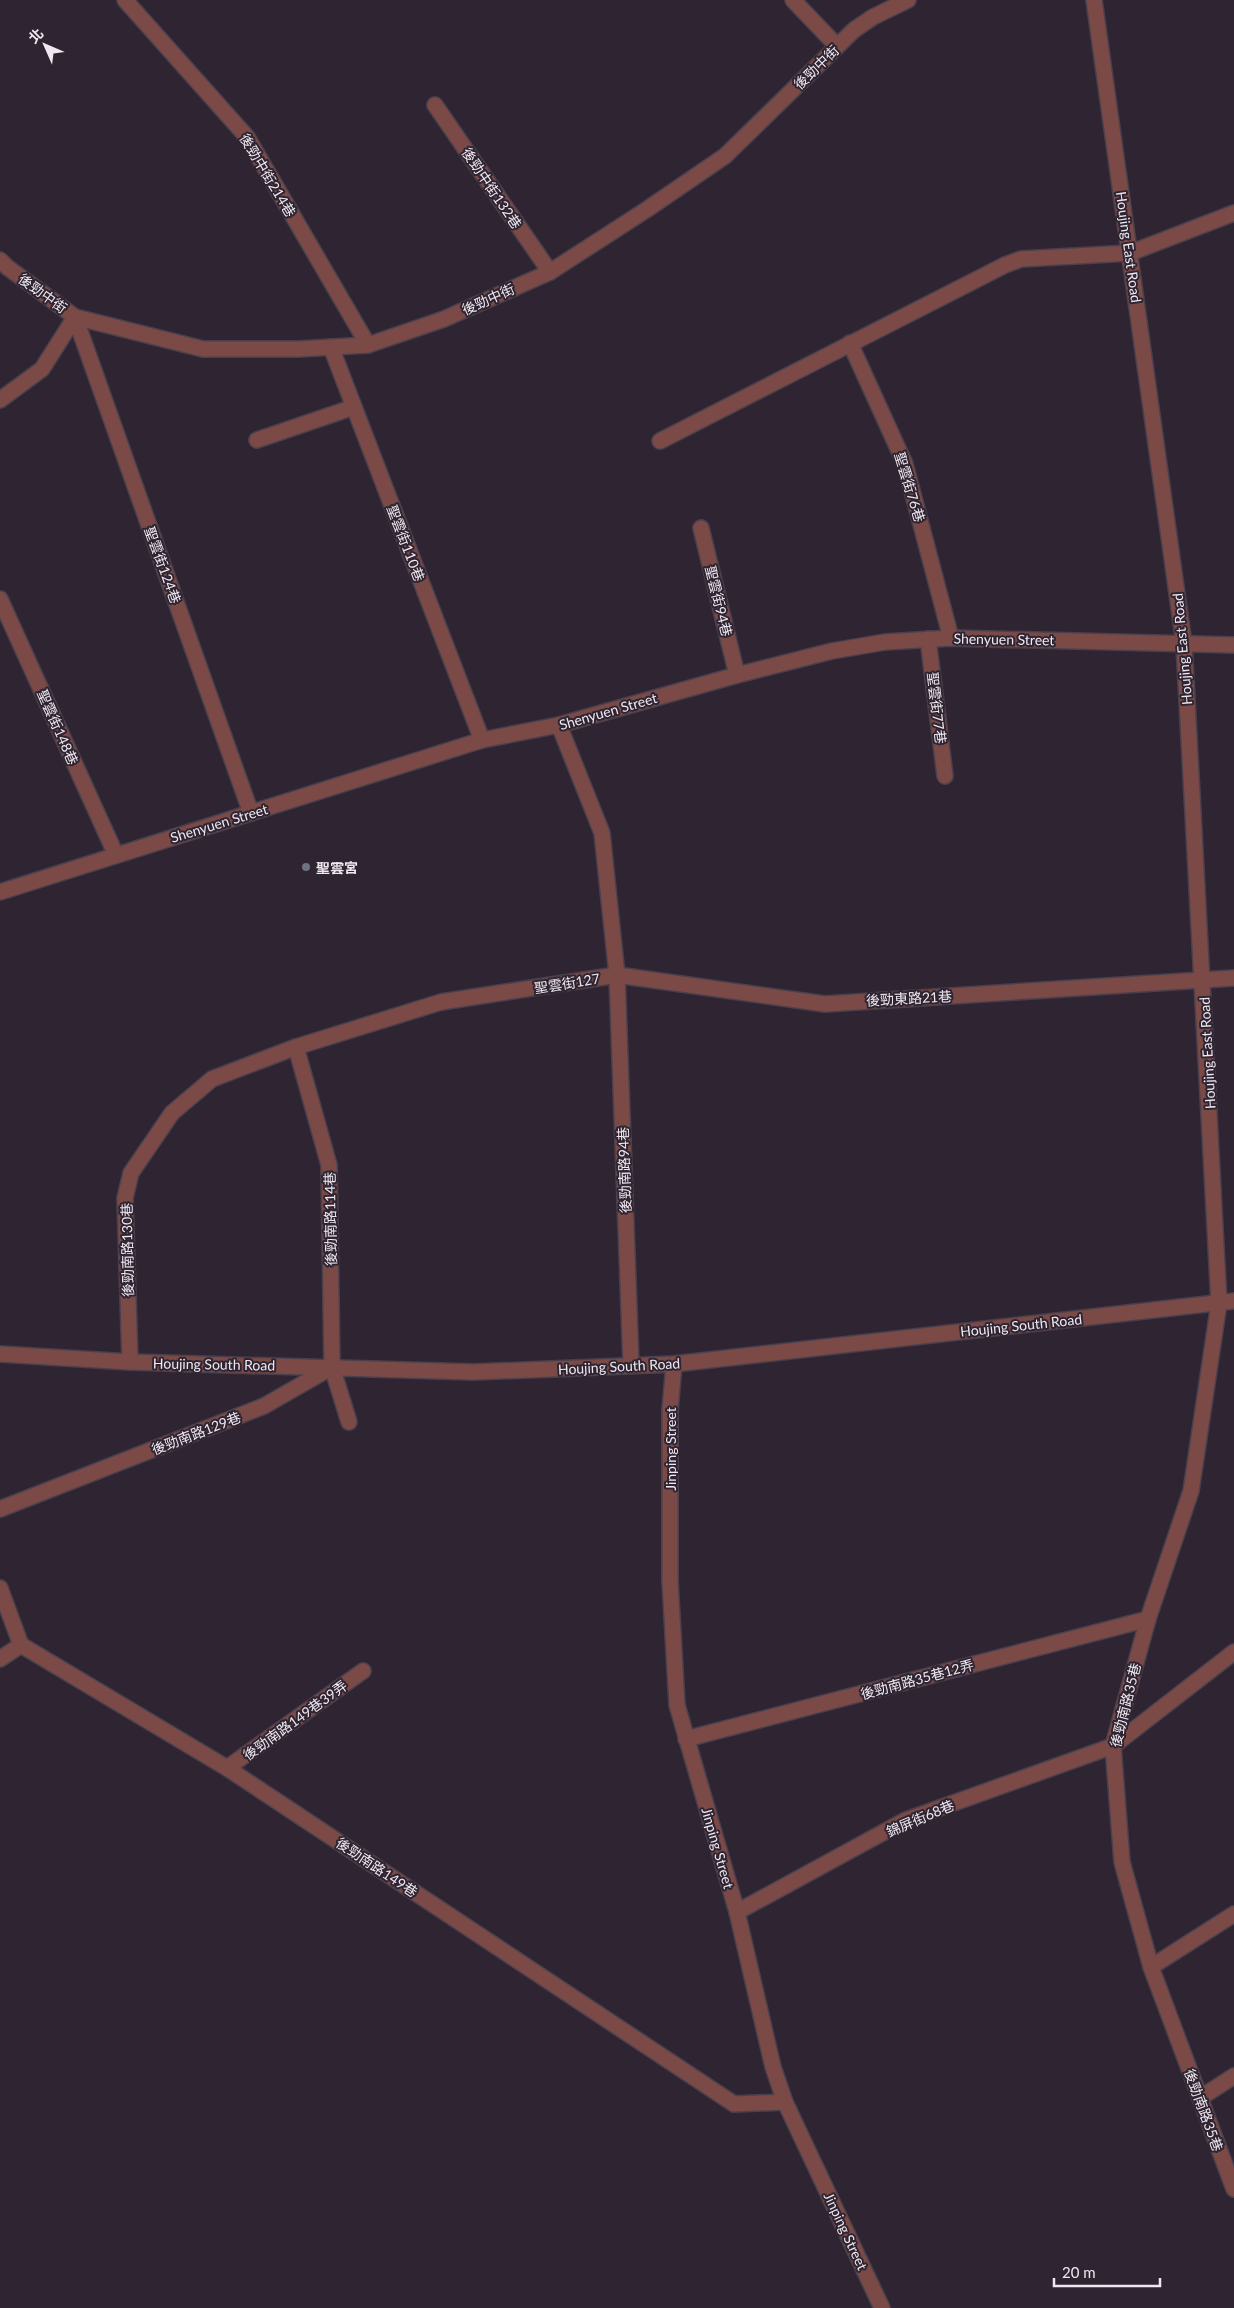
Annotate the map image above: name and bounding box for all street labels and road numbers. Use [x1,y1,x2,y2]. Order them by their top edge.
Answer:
street label: 後勁中街 [790,41,842,93]
street label: 後勁中街214巷 [236,130,300,220]
street label: 後勁中街132巷 [459,144,525,232]
street label: Houjing East Road [1113,190,1145,304]
street label: 後勁中街 [15,270,71,316]
street label: 後勁中街 [459,280,517,318]
street label: 聖雲街76巷 [891,450,929,524]
street label: 聖雲街110巷 [384,502,428,584]
street label: 聖雲街124巷 [141,524,185,606]
street label: 聖雲街94巷 [702,564,736,638]
street label: Houjing East Road [1169,592,1195,706]
street label: Shenyuen Street [953,630,1055,648]
street label: 聖雲街77巷 [924,671,950,745]
street label: 聖雲街148巷 [34,687,82,767]
street label: Shenyuen Street [557,689,659,733]
street label: Shenyuen Street [168,800,270,846]
street label: 聖雲街127 [533,969,601,997]
street label: 後勁東路21巷 [865,987,953,1009]
street label: Houjing East Road [1196,996,1218,1110]
street label: 後勁南路94巷 [614,1127,634,1213]
street label: 後勁南路114巷 [321,1172,339,1266]
street label: 後勁南路130巷 [118,1203,136,1297]
street label: Houjing South Road [959,1310,1083,1340]
street label: Houjing South Road [153,1354,275,1374]
street label: Houjing South Road [557,1354,681,1378]
street label: Jinping Street [662,1407,679,1491]
street label: 後勁南路129巷 [149,1408,243,1458]
street label: 後勁南路35巷12弄 [859,1656,975,1702]
street label: 後勁南路35巷 [1106,1661,1144,1749]
street label: 後勁南路149巷39弄 [240,1677,350,1763]
street label: 錦屏街68巷 [883,1796,957,1840]
street label: Jinping Street [698,1805,738,1891]
street label: 後勁南路149巷 [333,1834,421,1900]
street label: 後勁南路35巷 [1181,2067,1227,2153]
street label: Jinping Street [821,2189,871,2273]

